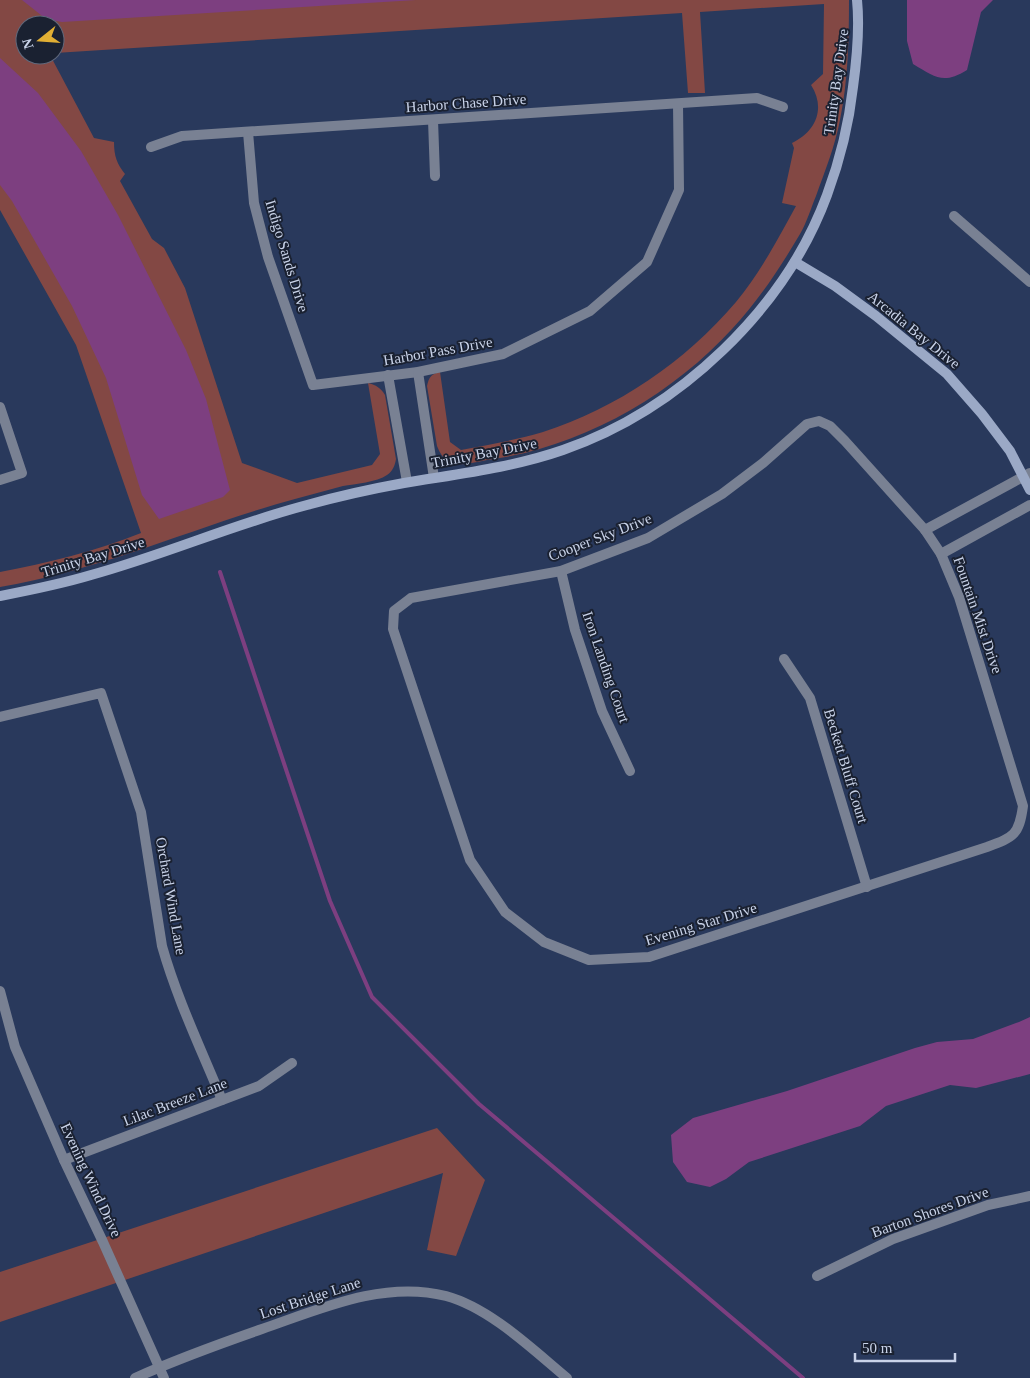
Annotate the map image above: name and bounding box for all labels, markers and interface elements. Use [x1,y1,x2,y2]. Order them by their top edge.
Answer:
north arrow [15,15,65,65]
street label: Trinity Bay Drive [821,28,851,136]
text: N [19,37,37,51]
street label: Harbor Chase Drive [405,91,527,115]
street label: Indigo Sands Drive [262,198,312,314]
street label: Arcadia Bay Drive [865,288,963,372]
street label: Harbor Pass Drive [382,333,494,368]
street label: Trinity Bay Drive [430,435,538,471]
street label: Cooper Sky Drive [546,510,654,564]
street label: Trinity Bay Drive [40,534,147,580]
street label: Fountain Mist Drive [950,554,1006,676]
street label: Iron Landing Court [579,609,633,726]
street label: Beckett Bluff Court [821,707,871,826]
street label: Orchard Wind Lane [153,836,189,956]
street label: Evening Star Drive [643,899,759,949]
street label: Lilac Breeze Lane [121,1075,229,1129]
street label: Evening Wind Drive [58,1120,125,1240]
street label: Barton Shores Drive [869,1183,991,1241]
street label: Lost Bridge Lane [258,1274,363,1322]
scale bar [855,1330,955,1362]
text: 50 m [862,1340,893,1356]

